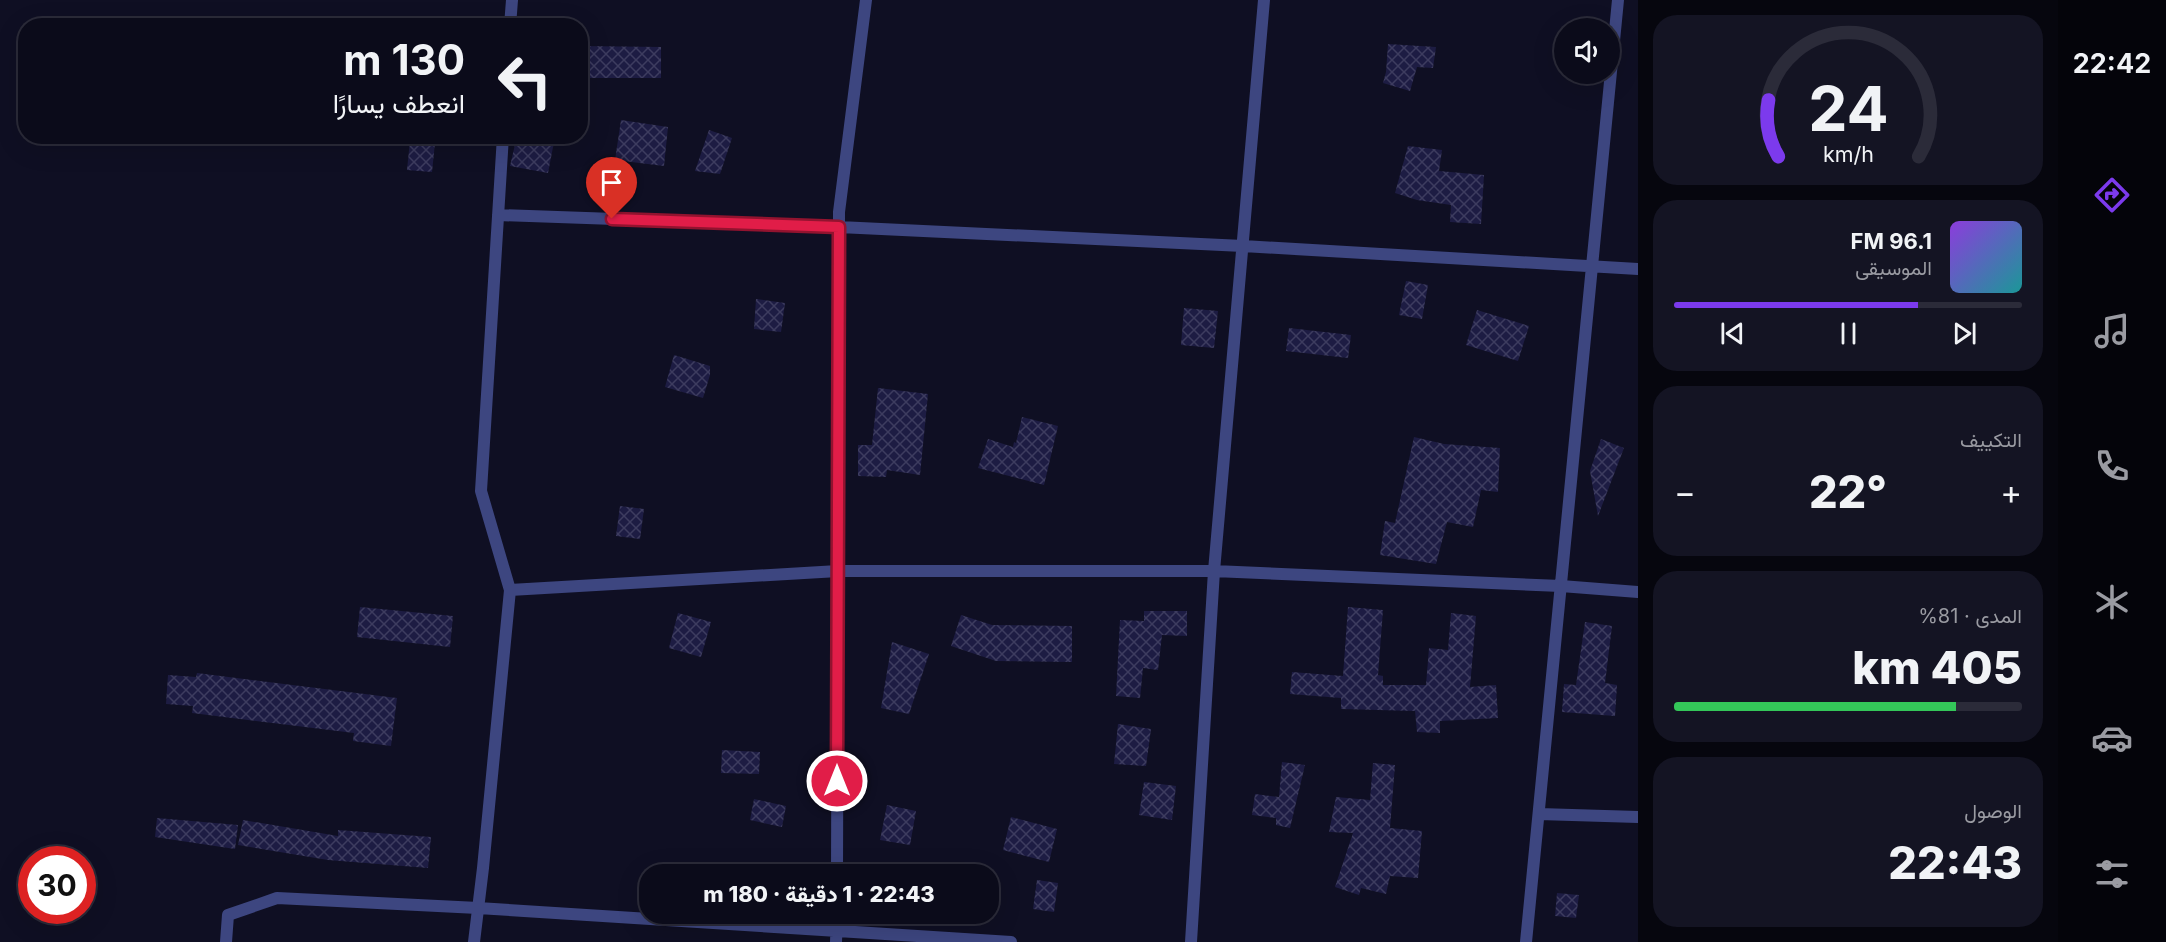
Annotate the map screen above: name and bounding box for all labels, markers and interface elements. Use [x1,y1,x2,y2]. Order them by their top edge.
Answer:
map controls [1554,18,1620,84]
button: sound [1554,18,1620,84]
text: 130 m [343,34,465,85]
icon: left [486,42,564,120]
text: 22:42 [2073,47,2151,80]
text: 24 [1808,71,1888,146]
text: انعطف يسارًا [333,87,465,120]
text: km/h [1823,142,1873,168]
pin [586,157,637,219]
icon: arrive [595,166,628,199]
icon: directions [2091,174,2133,216]
text: 96.1 FM [1851,228,1932,254]
text: الموسيقى [1855,256,1932,280]
icon: music [2091,310,2133,352]
icon: previous [1716,317,1749,350]
icon: pause [1832,317,1865,350]
icon: next [1948,317,1981,350]
text: التكييف [1960,428,2022,452]
icon: phone [2091,445,2133,487]
text: 22° [1809,464,1887,519]
text: − [1674,472,1696,512]
text: + [2000,472,2022,512]
icon: climate [2091,581,2133,623]
text: المدى · 81% [1918,604,2022,628]
text: 405 km [1852,640,2022,695]
icon: car [2091,717,2133,759]
position arrow [805,749,869,813]
text: الوصول [1964,799,2022,823]
text: 22:43 [1888,835,2022,890]
speed limit sign: 30 [18,846,96,924]
icon: filters [2091,853,2133,895]
text: 22:43 · 1 دقيقة · 180 m [703,881,935,907]

